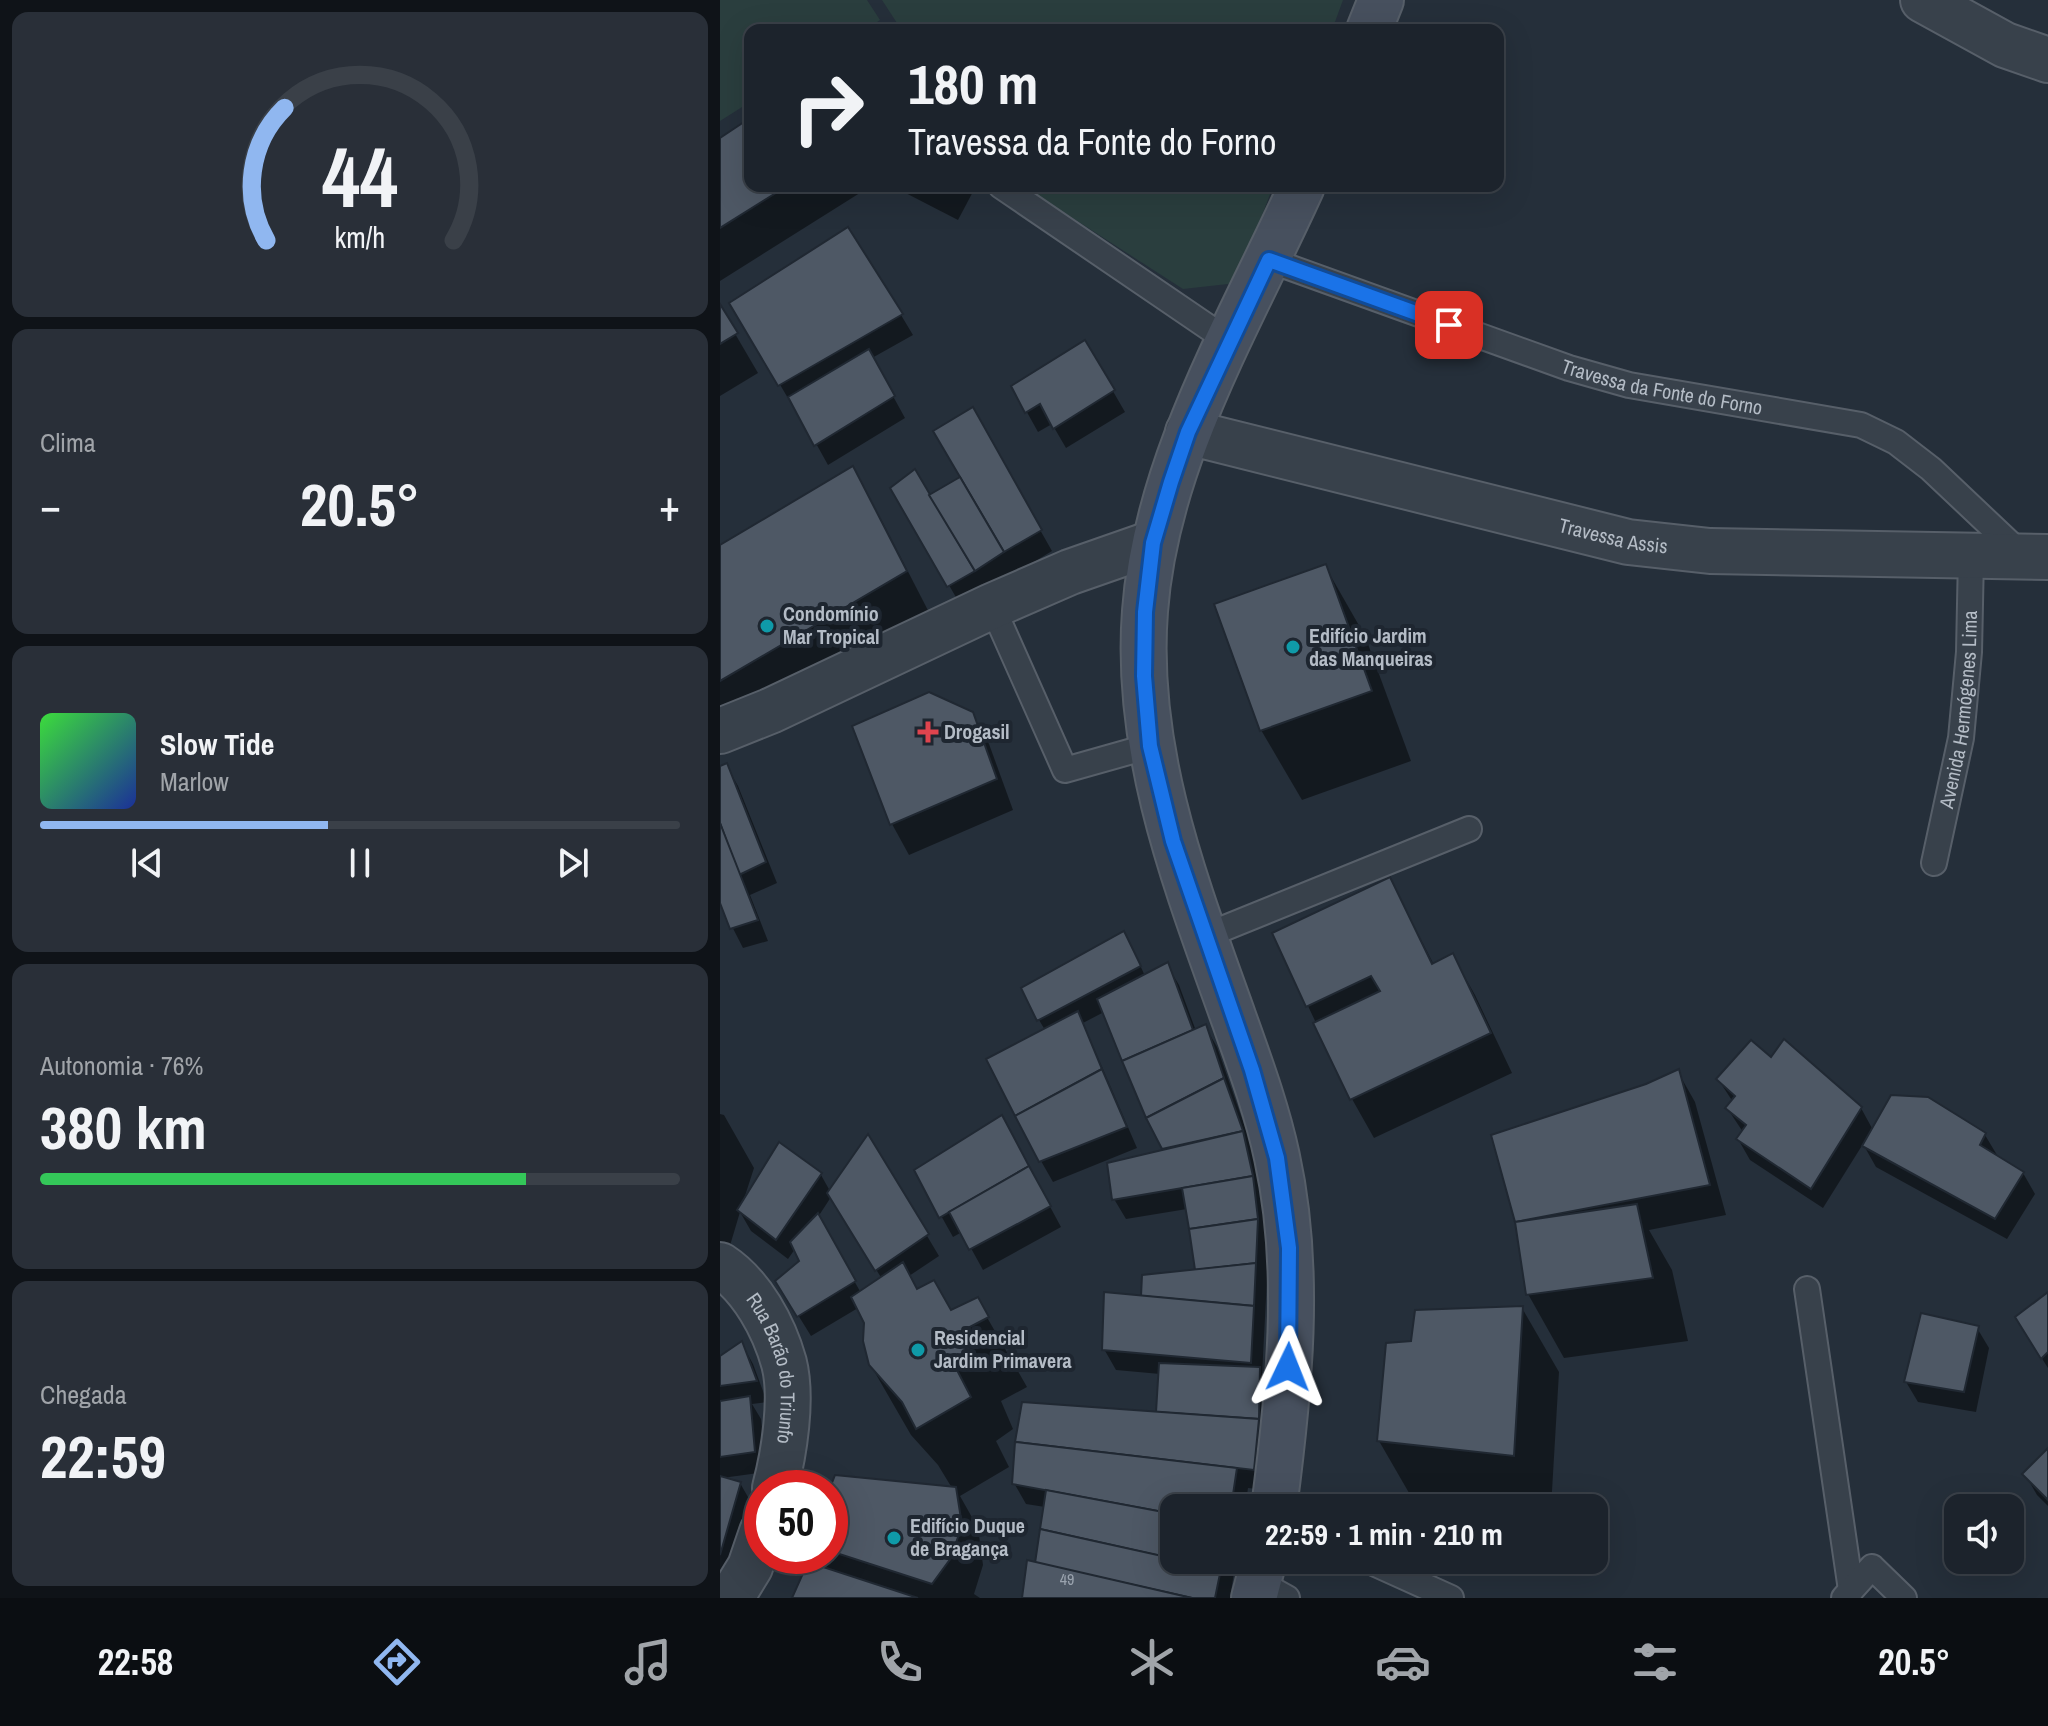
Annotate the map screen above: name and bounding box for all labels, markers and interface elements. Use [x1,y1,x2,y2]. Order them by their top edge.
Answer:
text: 180 m [908,46,1038,121]
icon: right [776,56,880,160]
text: Travessa da Fonte do Forno [908,118,1277,166]
text: 44 [322,120,398,232]
text: km/h [335,218,385,257]
pin [1415,291,1483,359]
icon: arrive [1427,303,1471,347]
street label: Travessa da Fonte do Forno [1558,352,1765,421]
text: Clima [40,425,96,460]
text: 20.5° [300,464,420,545]
text: − [40,475,61,535]
text: + [659,475,680,535]
street label: Travessa Assis [1556,511,1669,559]
place label: Condomínio Mar Tropical [783,600,880,650]
street label: Avenida Hermógenes Lima [1932,610,1983,812]
marker: Condomínio Mar Tropical [758,617,776,635]
place label: Edifício Jardim das Manqueiras [1309,622,1433,672]
marker: Edifício Jardim das Manqueiras [1284,638,1302,656]
place label: Drogasil [944,718,1010,745]
marker: Drogasil [919,723,937,741]
text: Slow Tide [160,724,274,764]
text: Marlow [160,764,229,799]
icon: previous [125,841,169,885]
icon: pause [338,841,382,885]
icon: next [551,841,595,885]
text: Autonomia · 76% [40,1048,204,1083]
text: 380 km [40,1087,207,1168]
street label: Rua Barão do Triunfo [741,1287,802,1446]
place label: Residencial Jardim Primavera [934,1324,1072,1374]
position arrow [1246,1325,1330,1409]
marker: Residencial Jardim Primavera [909,1341,927,1359]
text: Chegada [40,1377,127,1412]
text: 22:59 [40,1416,166,1497]
speed limit sign: 50 [744,1470,848,1574]
map controls [1944,1494,2024,1574]
button: sound [1944,1494,2024,1574]
place label: Edifício Duque de Bragança [910,1512,1025,1562]
text: 22:59 · 1 min · 210 m [1265,1514,1503,1554]
marker: Edifício Duque de Bragança [885,1529,903,1547]
house number: 49 [1060,1568,1074,1590]
icon: directions [369,1634,425,1690]
icon: music [620,1634,676,1690]
icon: phone [872,1634,928,1690]
icon: climate [1124,1634,1180,1690]
icon: car [1375,1634,1431,1690]
icon: filters [1627,1634,1683,1690]
text: 22:58 [98,1638,173,1686]
text: 20.5° [1878,1638,1950,1686]

